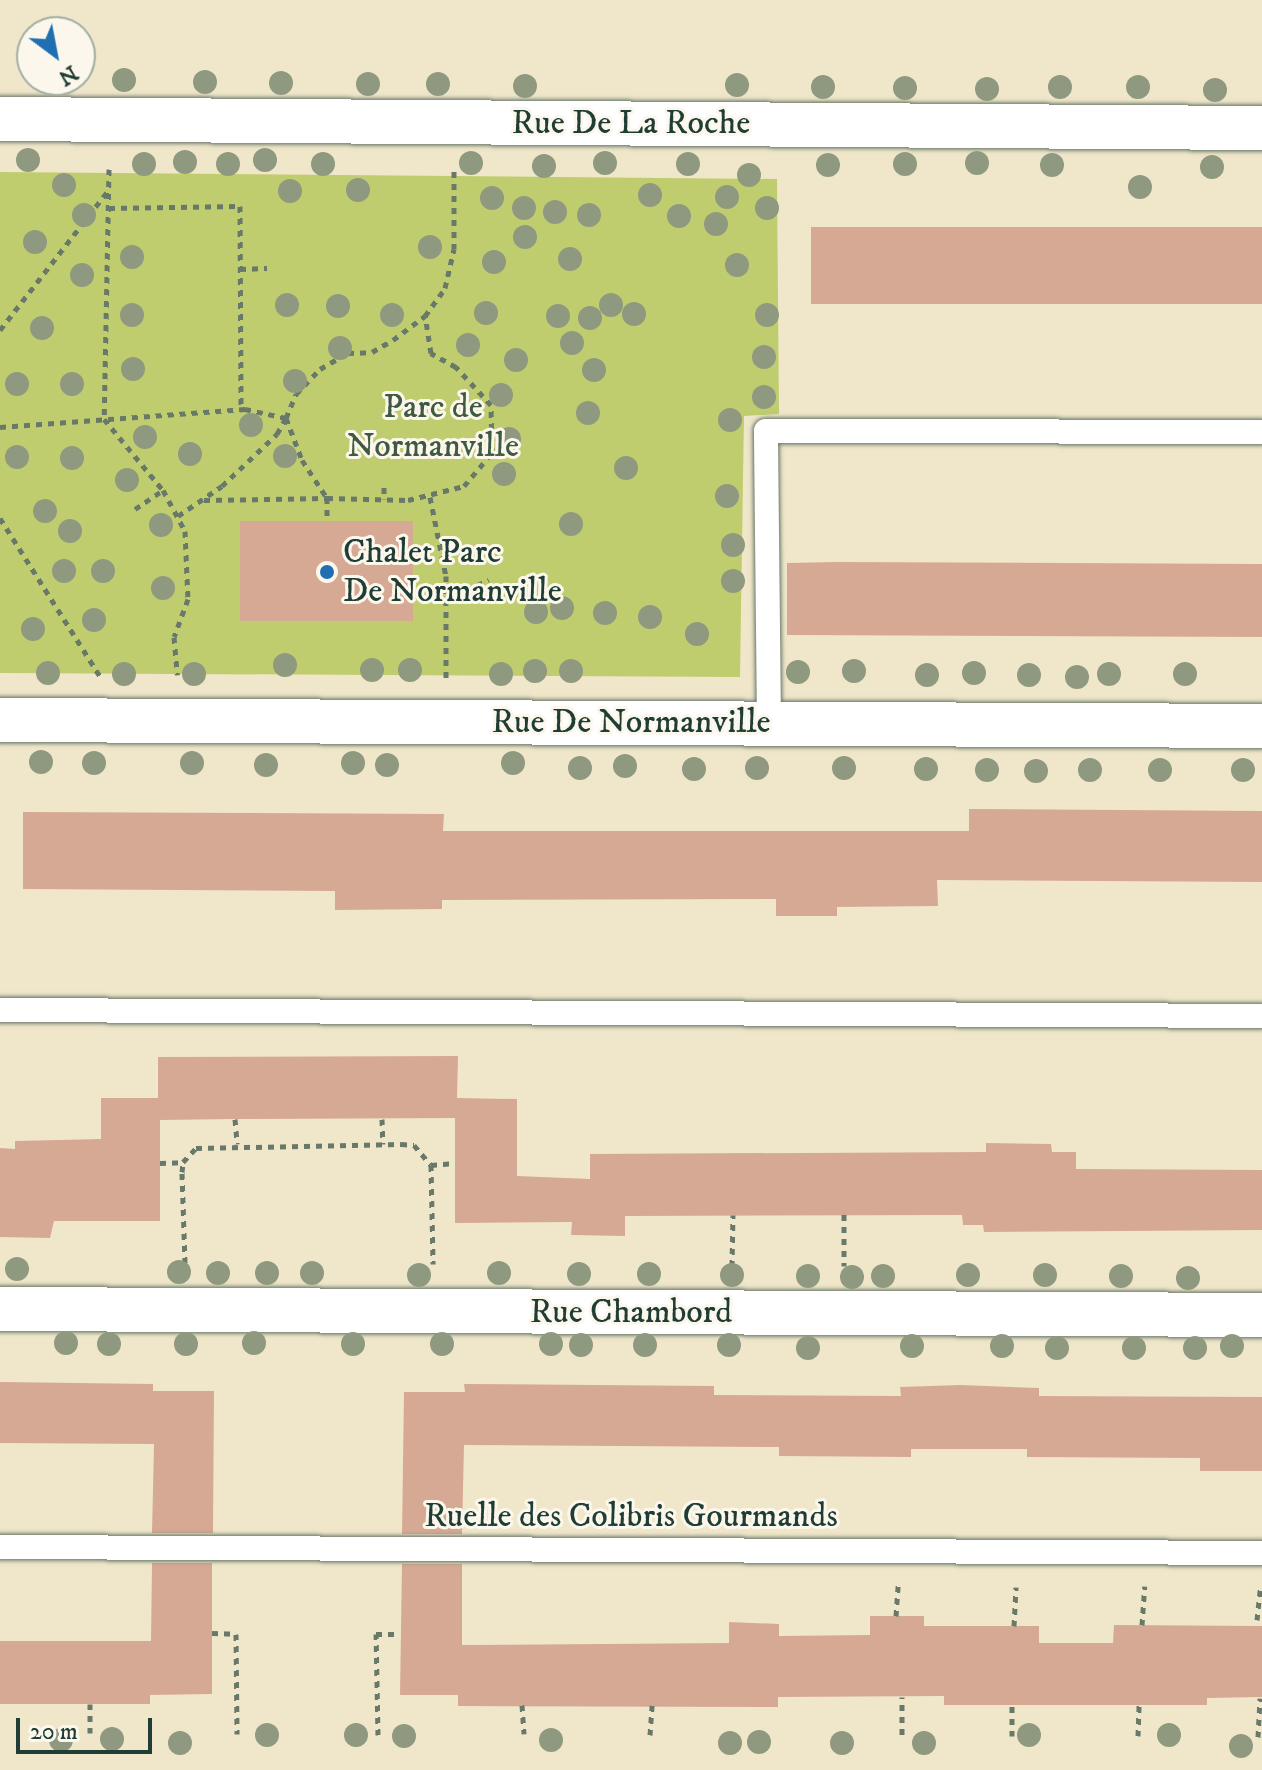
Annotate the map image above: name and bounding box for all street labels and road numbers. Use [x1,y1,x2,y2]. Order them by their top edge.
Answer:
street label: Rue De La Roche [512,104,750,144]
street label: Rue De Normanville [491,703,771,743]
street label: Rue Chambord [530,1293,732,1333]
street label: Ruelle des Colibris Gourmands [424,1497,838,1537]

